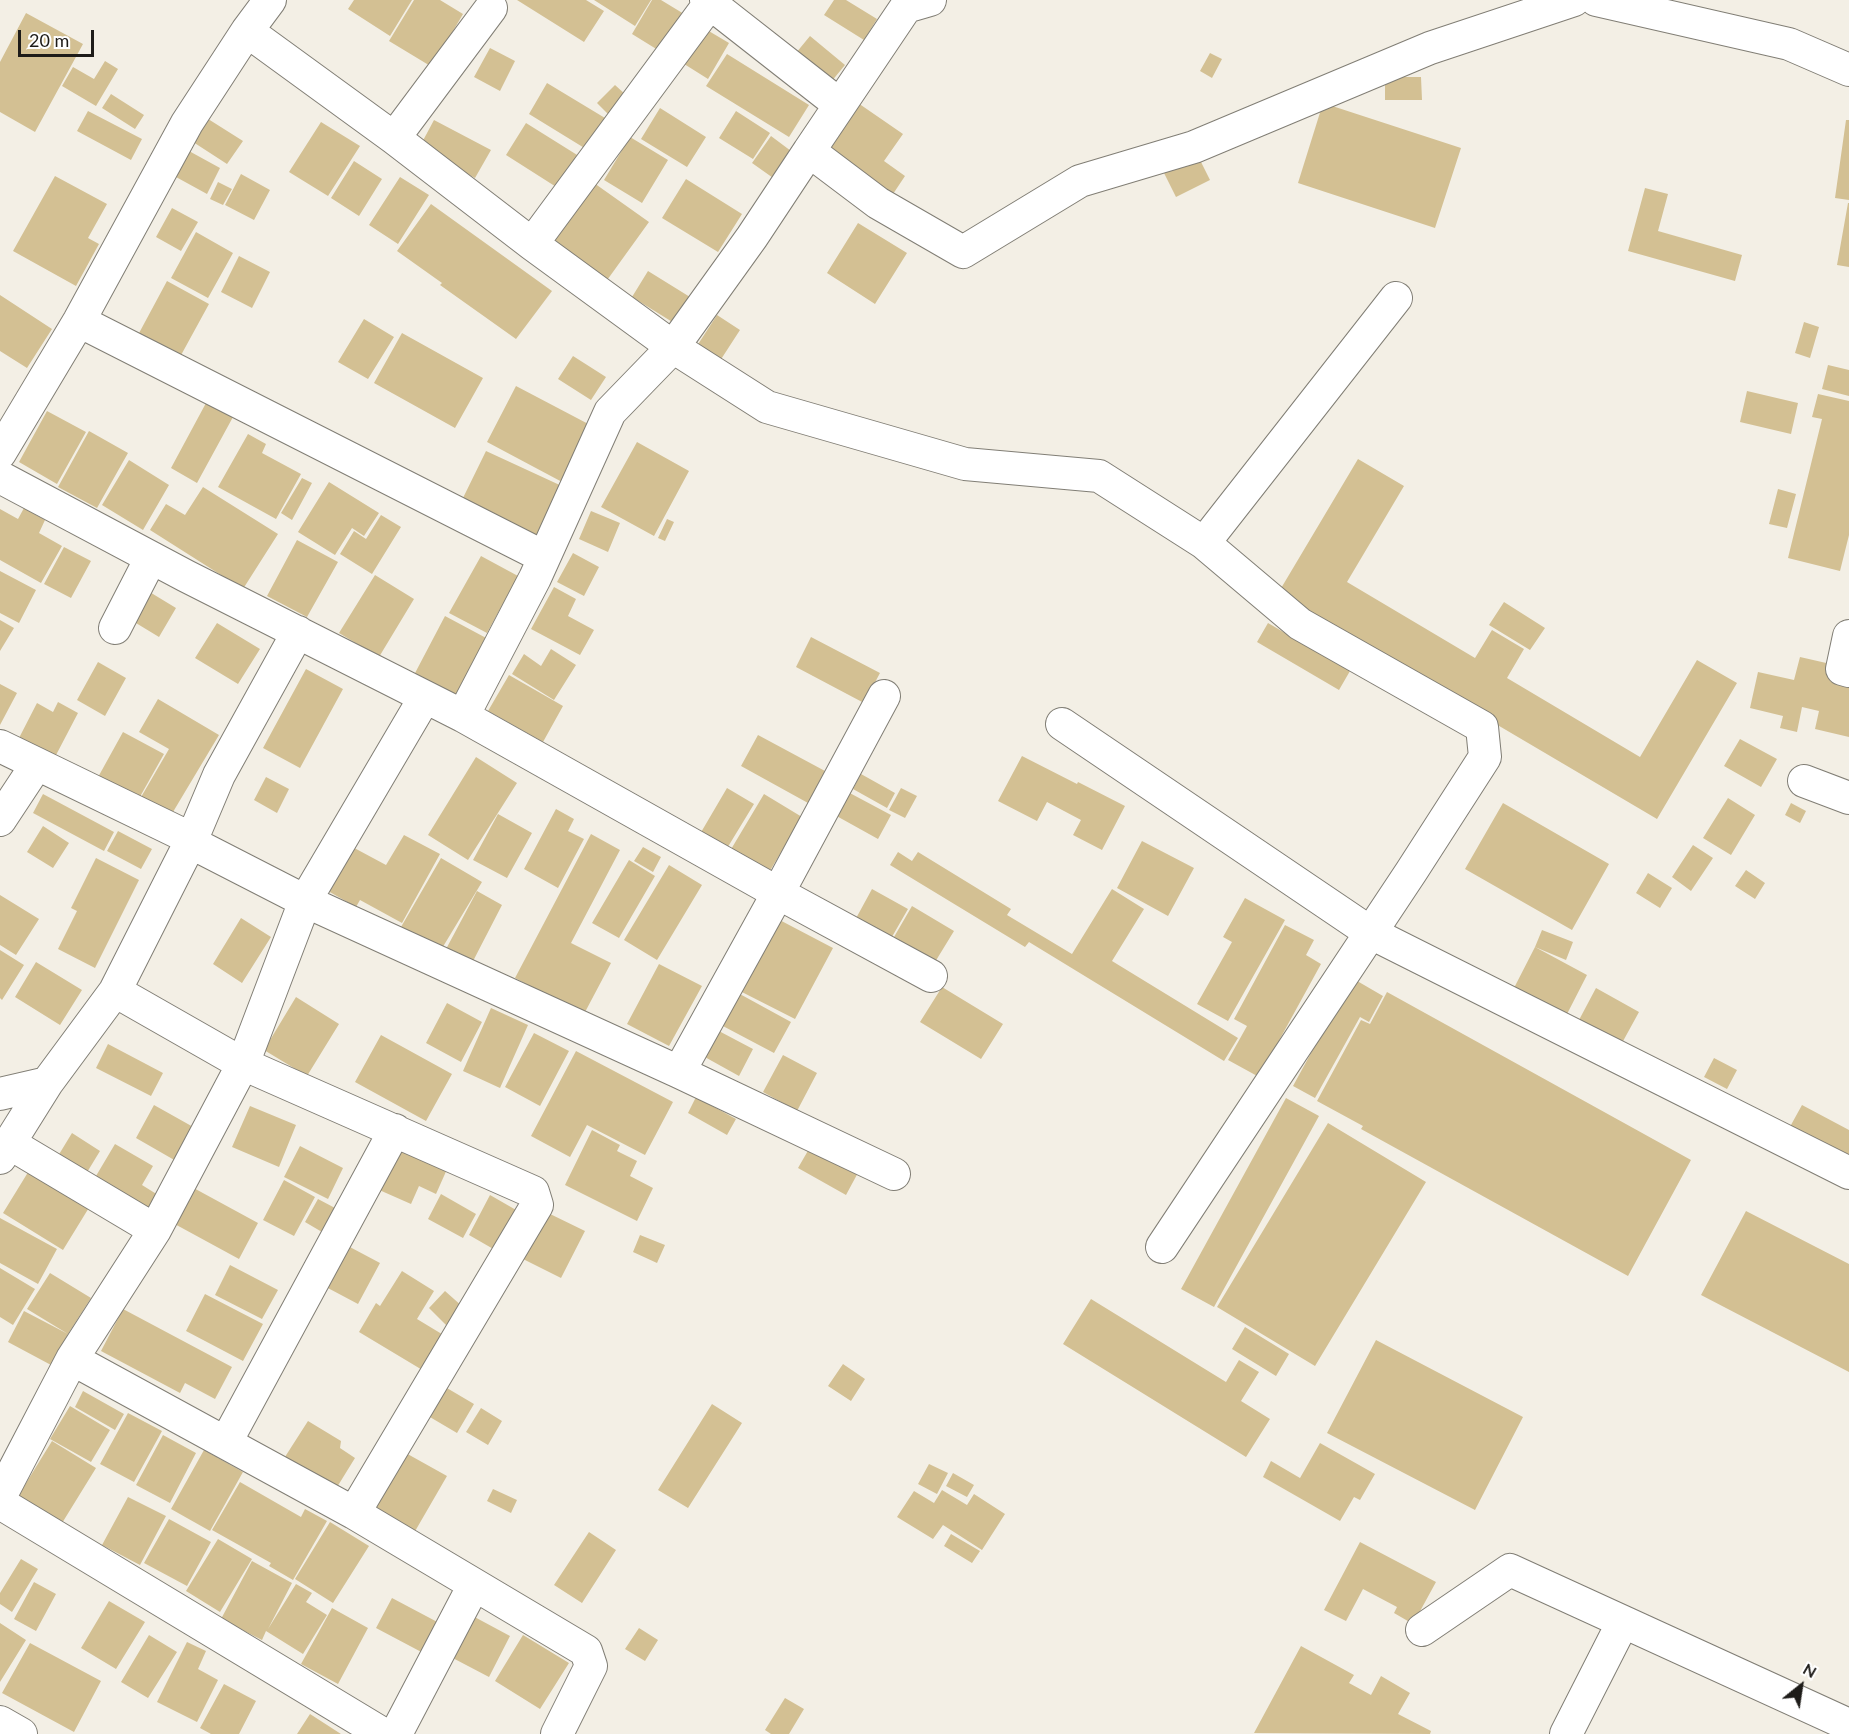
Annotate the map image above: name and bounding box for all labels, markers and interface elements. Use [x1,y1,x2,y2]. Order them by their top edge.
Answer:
scale bar [21,18,98,56]
text: 20 m [29,29,69,51]
north arrow [1771,1656,1831,1716]
text: N [1800,1659,1820,1681]

